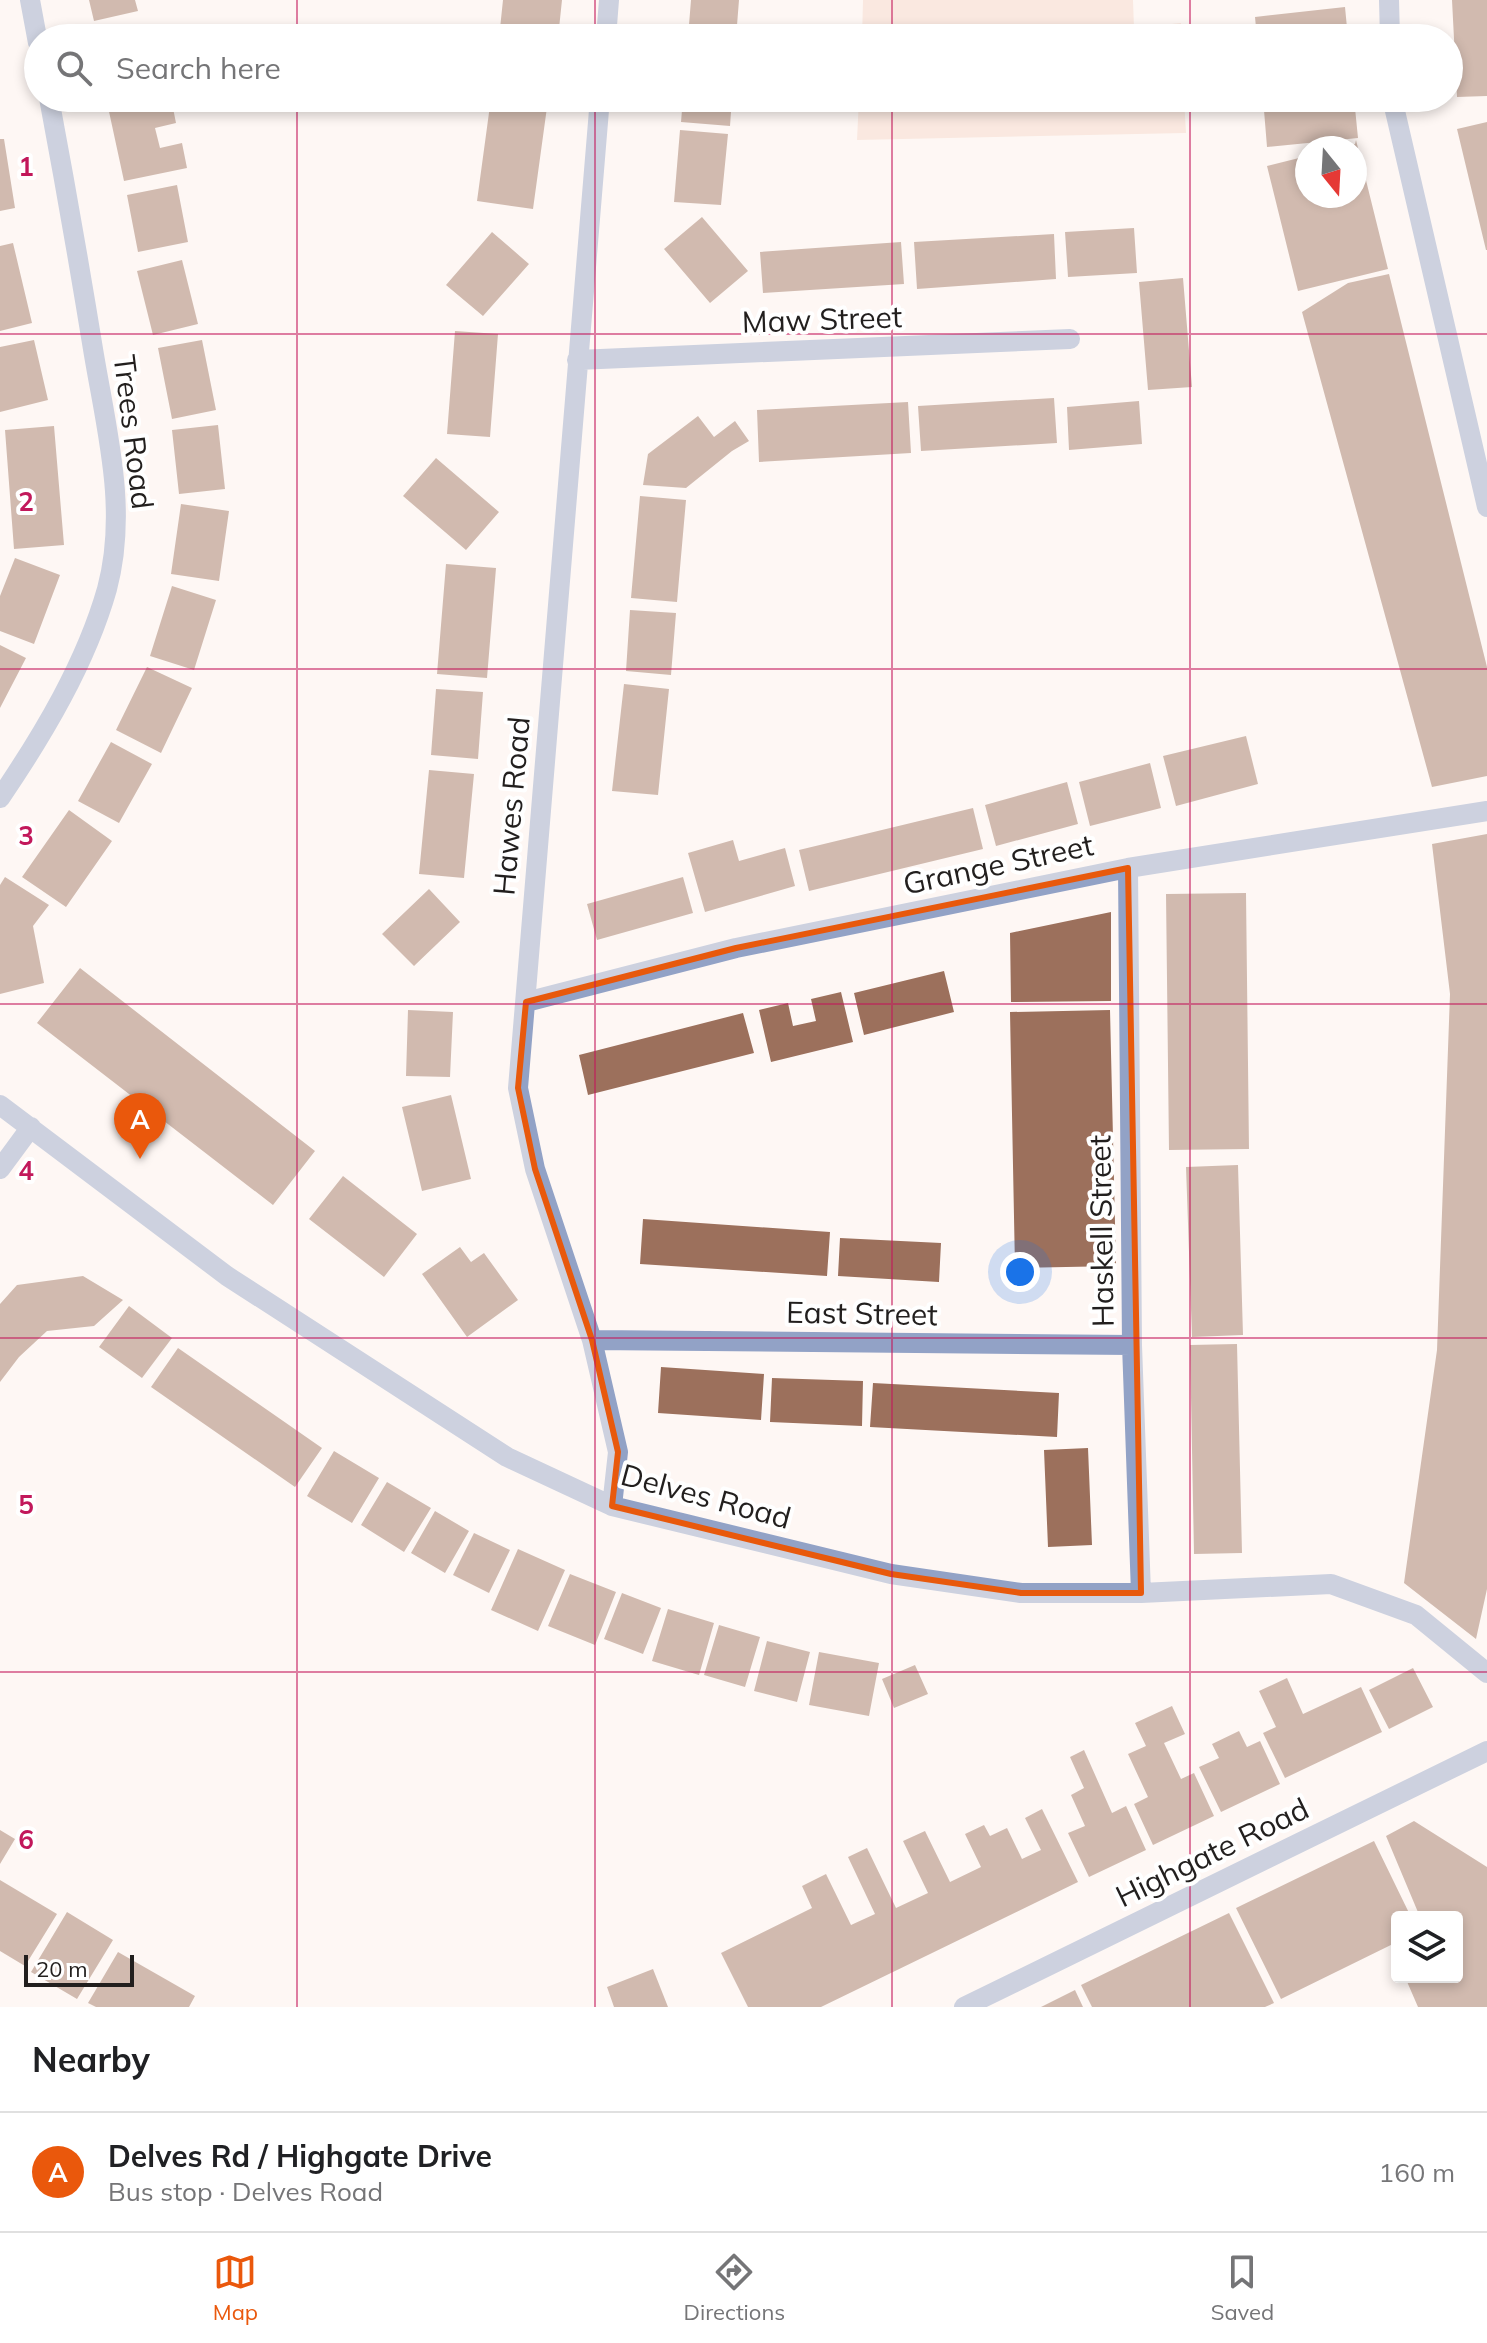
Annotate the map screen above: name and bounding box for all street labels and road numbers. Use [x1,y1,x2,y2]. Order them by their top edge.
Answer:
street label: Maw Street [741,297,903,341]
street label: Trees Road [106,353,162,511]
street label: Hawes Road [484,715,538,897]
street label: Grange Street [899,825,1097,903]
street label: Haskell Street [1080,1135,1122,1327]
street label: East Street [786,1293,938,1333]
street label: Delves Road [617,1455,795,1537]
street label: Highgate Road [1109,1789,1315,1915]

